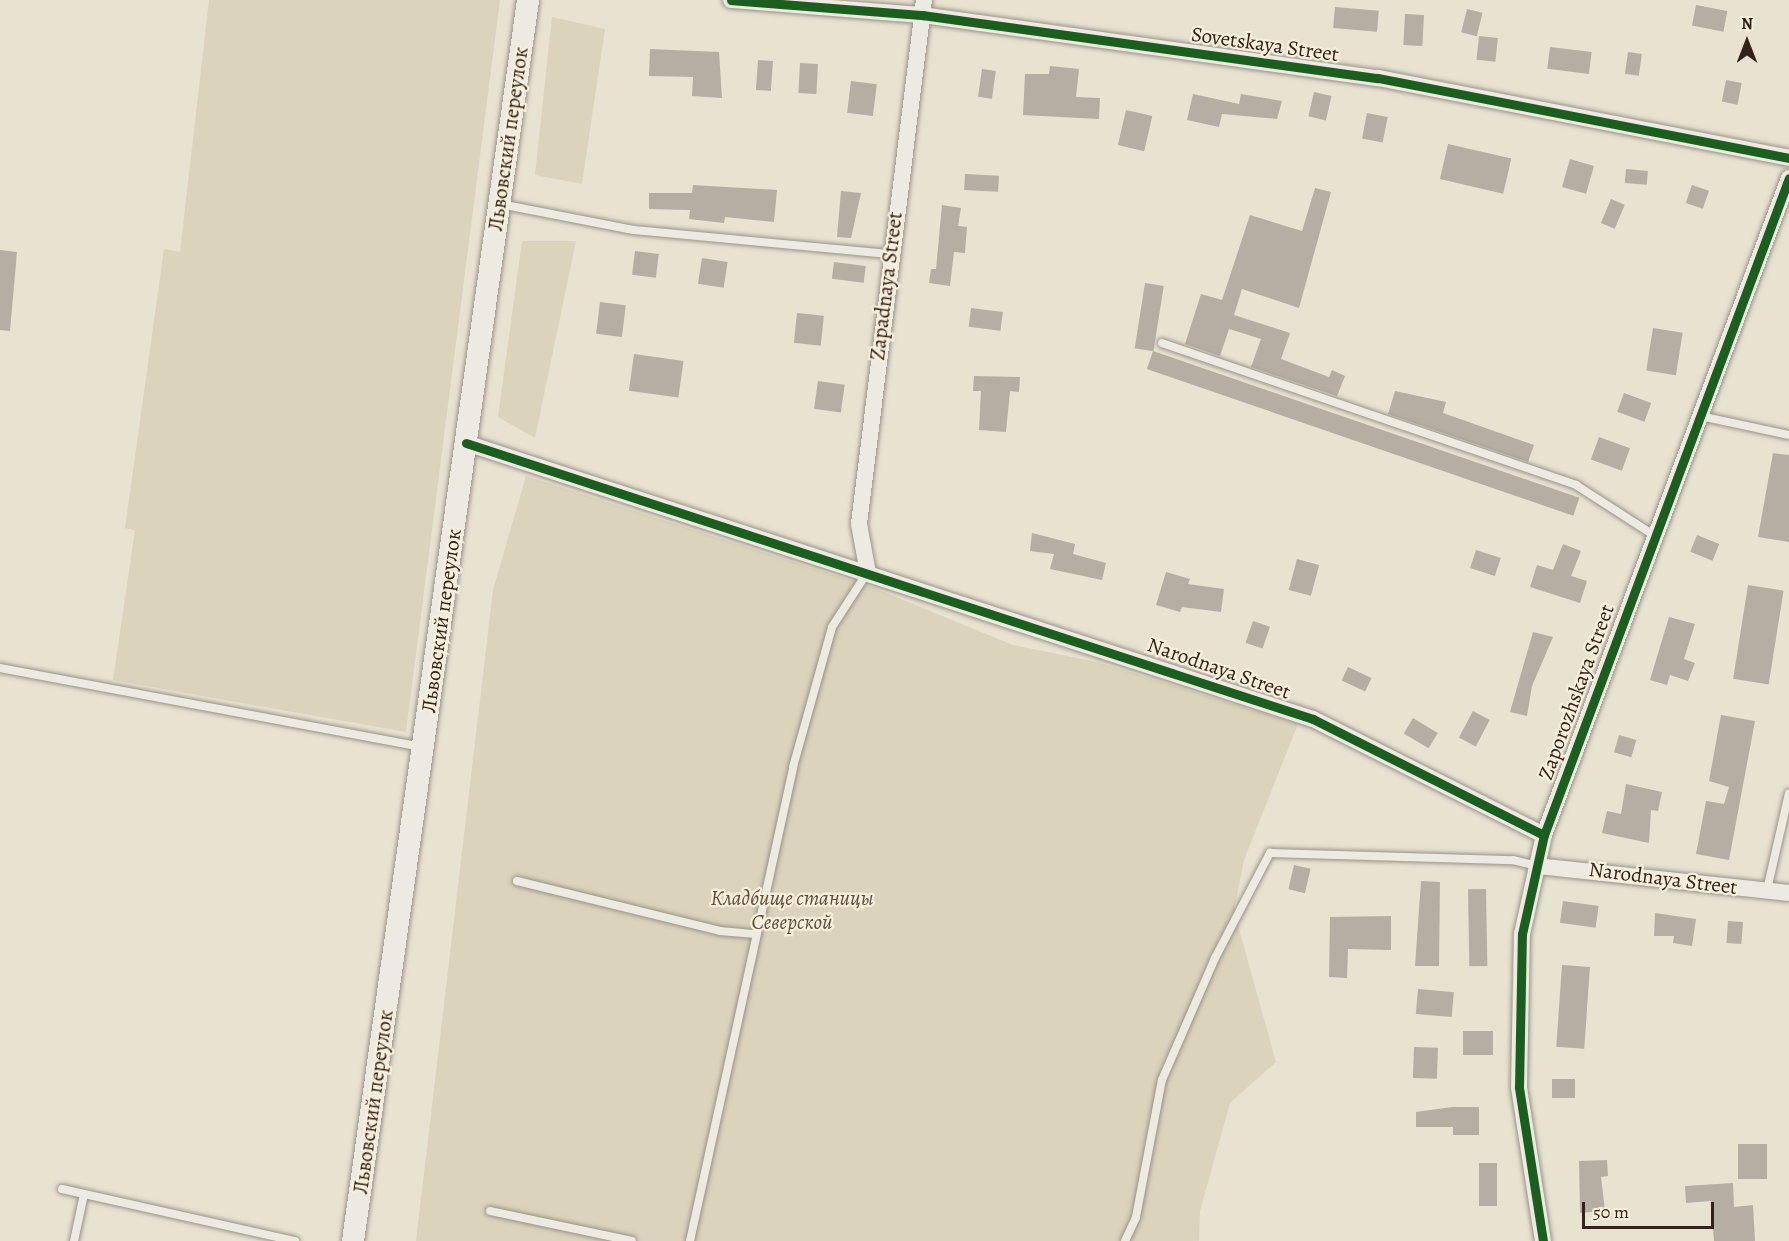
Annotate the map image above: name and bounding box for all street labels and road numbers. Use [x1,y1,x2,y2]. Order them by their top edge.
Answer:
street label: Sovetskaya Street [1190,21,1340,67]
street label: Львовский переулок [483,45,533,233]
street label: Zapadnaya Street [864,210,908,362]
street label: Львовский переулок [416,527,466,715]
street label: Zaporozhskaya Street [1533,601,1619,783]
street label: Narodnaya Street [1144,632,1294,704]
street label: Narodnaya Street [1587,856,1739,900]
street label: Львовский переулок [348,1008,398,1196]

